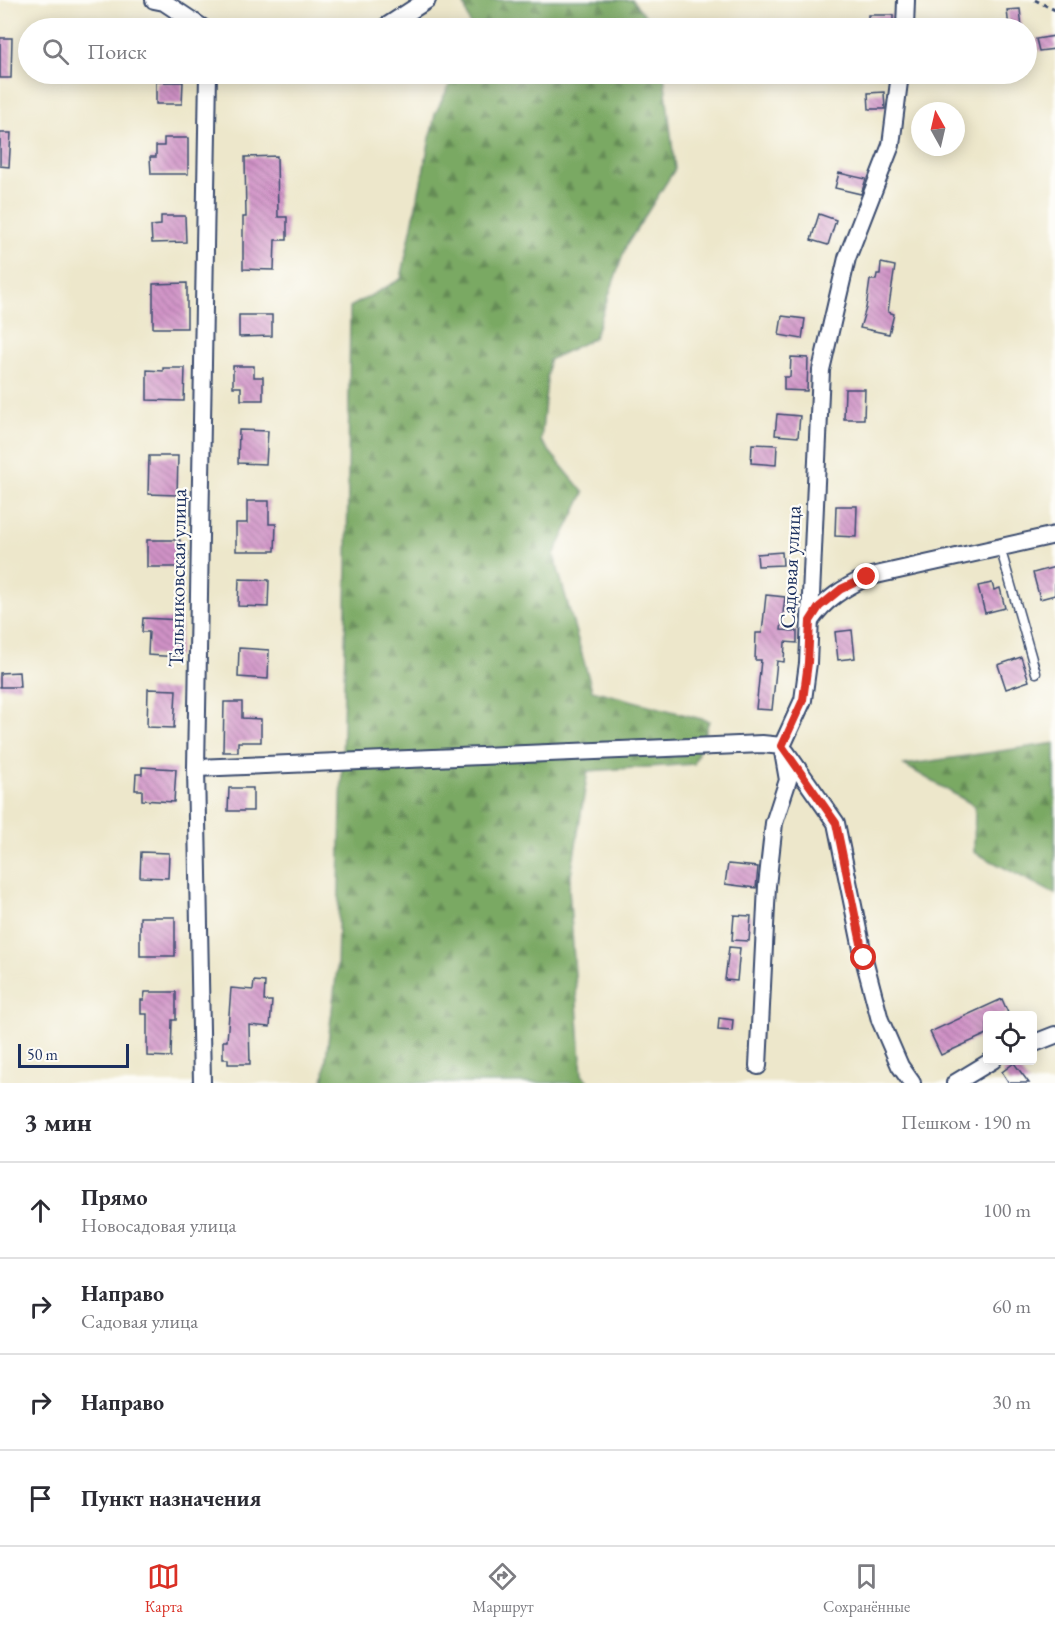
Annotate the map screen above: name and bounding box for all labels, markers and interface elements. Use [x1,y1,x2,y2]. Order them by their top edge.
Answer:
search box [18,18,1037,84]
icon: search [39,35,72,68]
text: Поиск [87,37,147,66]
north arrow [911,102,965,156]
street label: Тальниковская улица [162,488,192,667]
street label: Садовая улица [773,504,807,629]
route end [853,563,879,589]
route start [850,944,876,970]
map controls [983,1011,1037,1065]
button: locate [983,1011,1037,1065]
scale bar [18,1041,129,1068]
text: 50 m [27,1044,58,1065]
text: 3 мин [24,1105,92,1139]
text: Пешком · 190 m [901,1109,1031,1135]
text: Прямо [81,1183,148,1212]
icon: ahead [24,1194,57,1227]
text: 100 m [983,1197,1031,1223]
text: Новосадовая улица [81,1212,236,1238]
text: Направо [81,1279,164,1308]
icon: right [24,1290,57,1323]
text: 60 m [992,1293,1031,1319]
text: Садовая улица [81,1308,198,1334]
icon: right [24,1386,57,1419]
text: Направо [81,1388,164,1417]
text: 30 m [992,1389,1031,1415]
icon: arrive [24,1482,57,1515]
text: Пункт назначения [81,1484,261,1513]
tab: Карта [145,1560,183,1617]
tab: Маршрут [472,1560,534,1617]
tab: Сохранённые [823,1560,910,1617]

